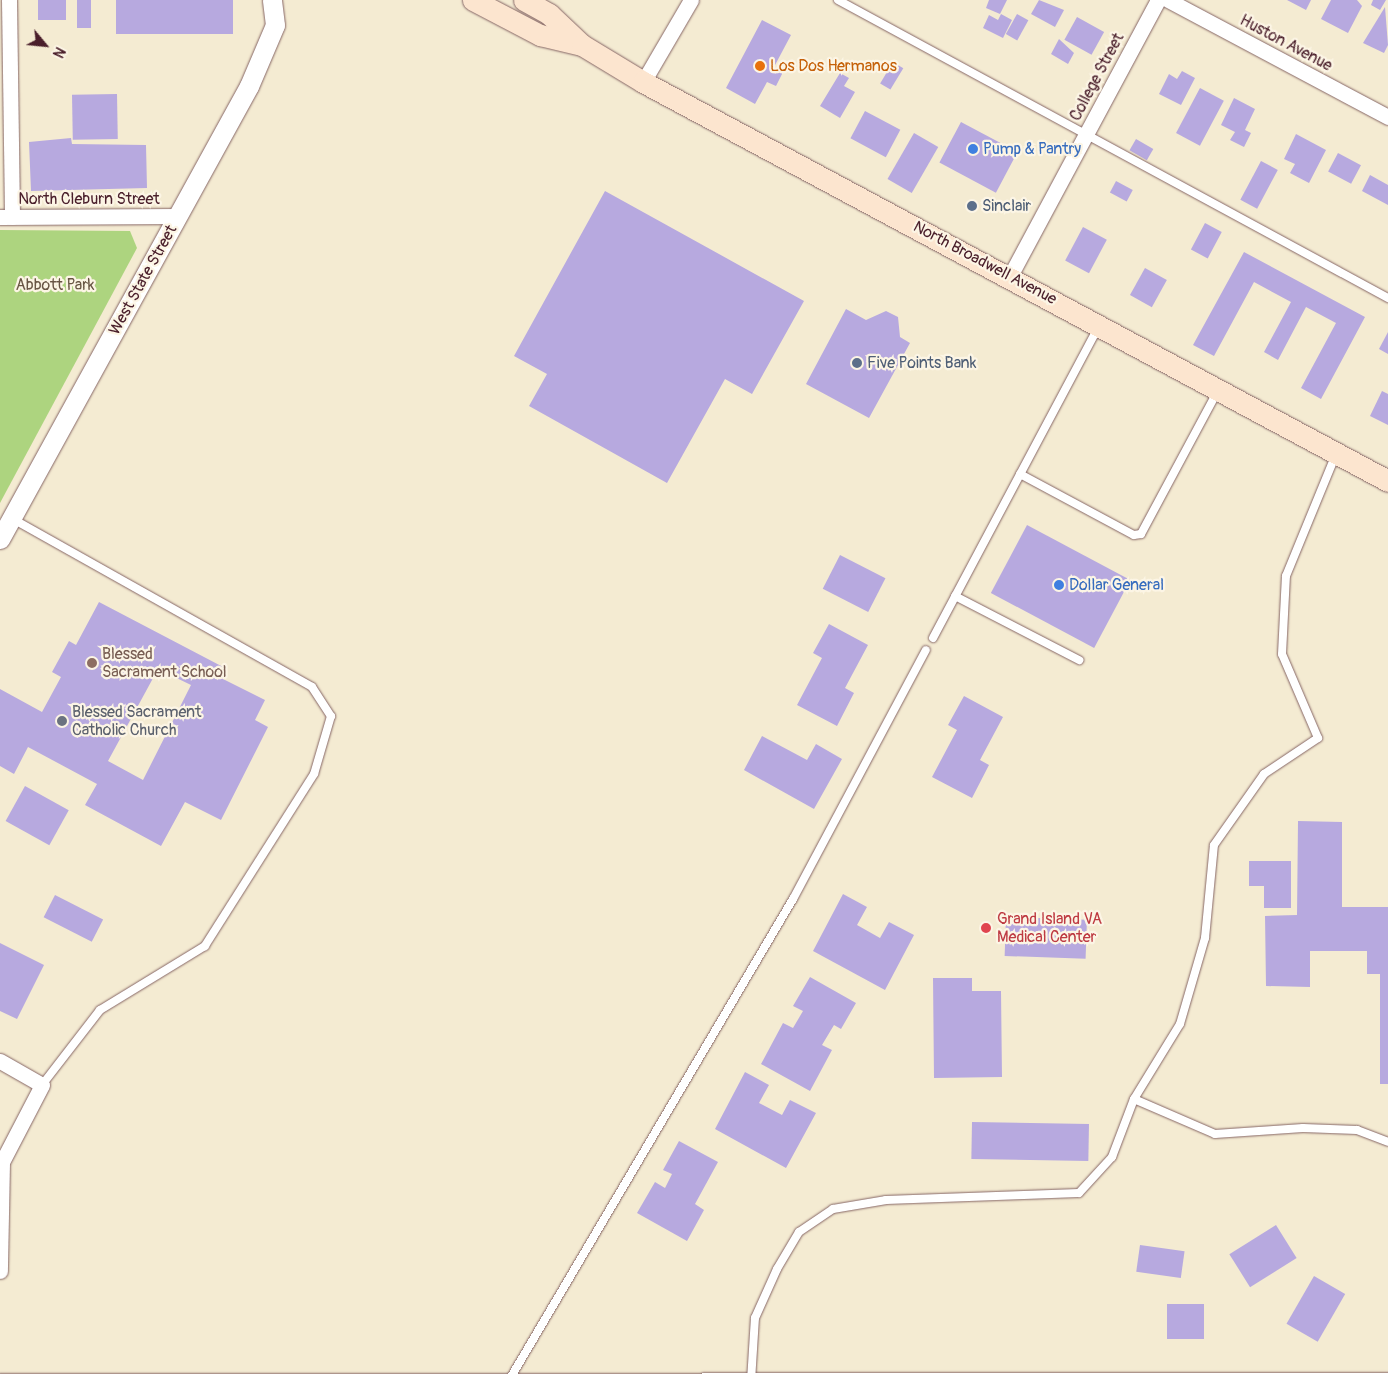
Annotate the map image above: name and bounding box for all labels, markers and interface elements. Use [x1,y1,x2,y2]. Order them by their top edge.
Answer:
street label: Huston Avenue [1236,11,1336,75]
north arrow [20,20,70,70]
street label: College Street [1066,30,1128,124]
text: N [49,44,68,60]
place label: Los Dos Hermanos [770,56,897,76]
marker: Los Dos Hermanos [754,60,766,72]
place label: Pump & Pantry [983,139,1081,159]
marker: Pump & Pantry [967,143,979,155]
street label: North Cleburn Street [18,189,160,209]
place label: Sinclair [982,196,1031,216]
marker: Sinclair [966,200,978,212]
street label: North Broadwell Avenue [910,217,1060,309]
street label: West State Street [105,222,181,338]
park label: Abbott Park [15,275,95,295]
place label: Five Points Bank [867,353,976,373]
marker: Five Points Bank [851,357,863,369]
place label: Dollar General [1069,575,1164,595]
marker: Dollar General [1053,579,1065,591]
place label: Blessed Sacrament School [102,644,227,682]
marker: Blessed Sacrament School [86,657,98,669]
place label: Blessed Sacrament Catholic Church [72,702,201,740]
marker: Blessed Sacrament Catholic Church [56,715,68,727]
place label: Grand Island VA Medical Center [997,909,1102,947]
marker: Grand Island VA Medical Center [979,921,993,935]

